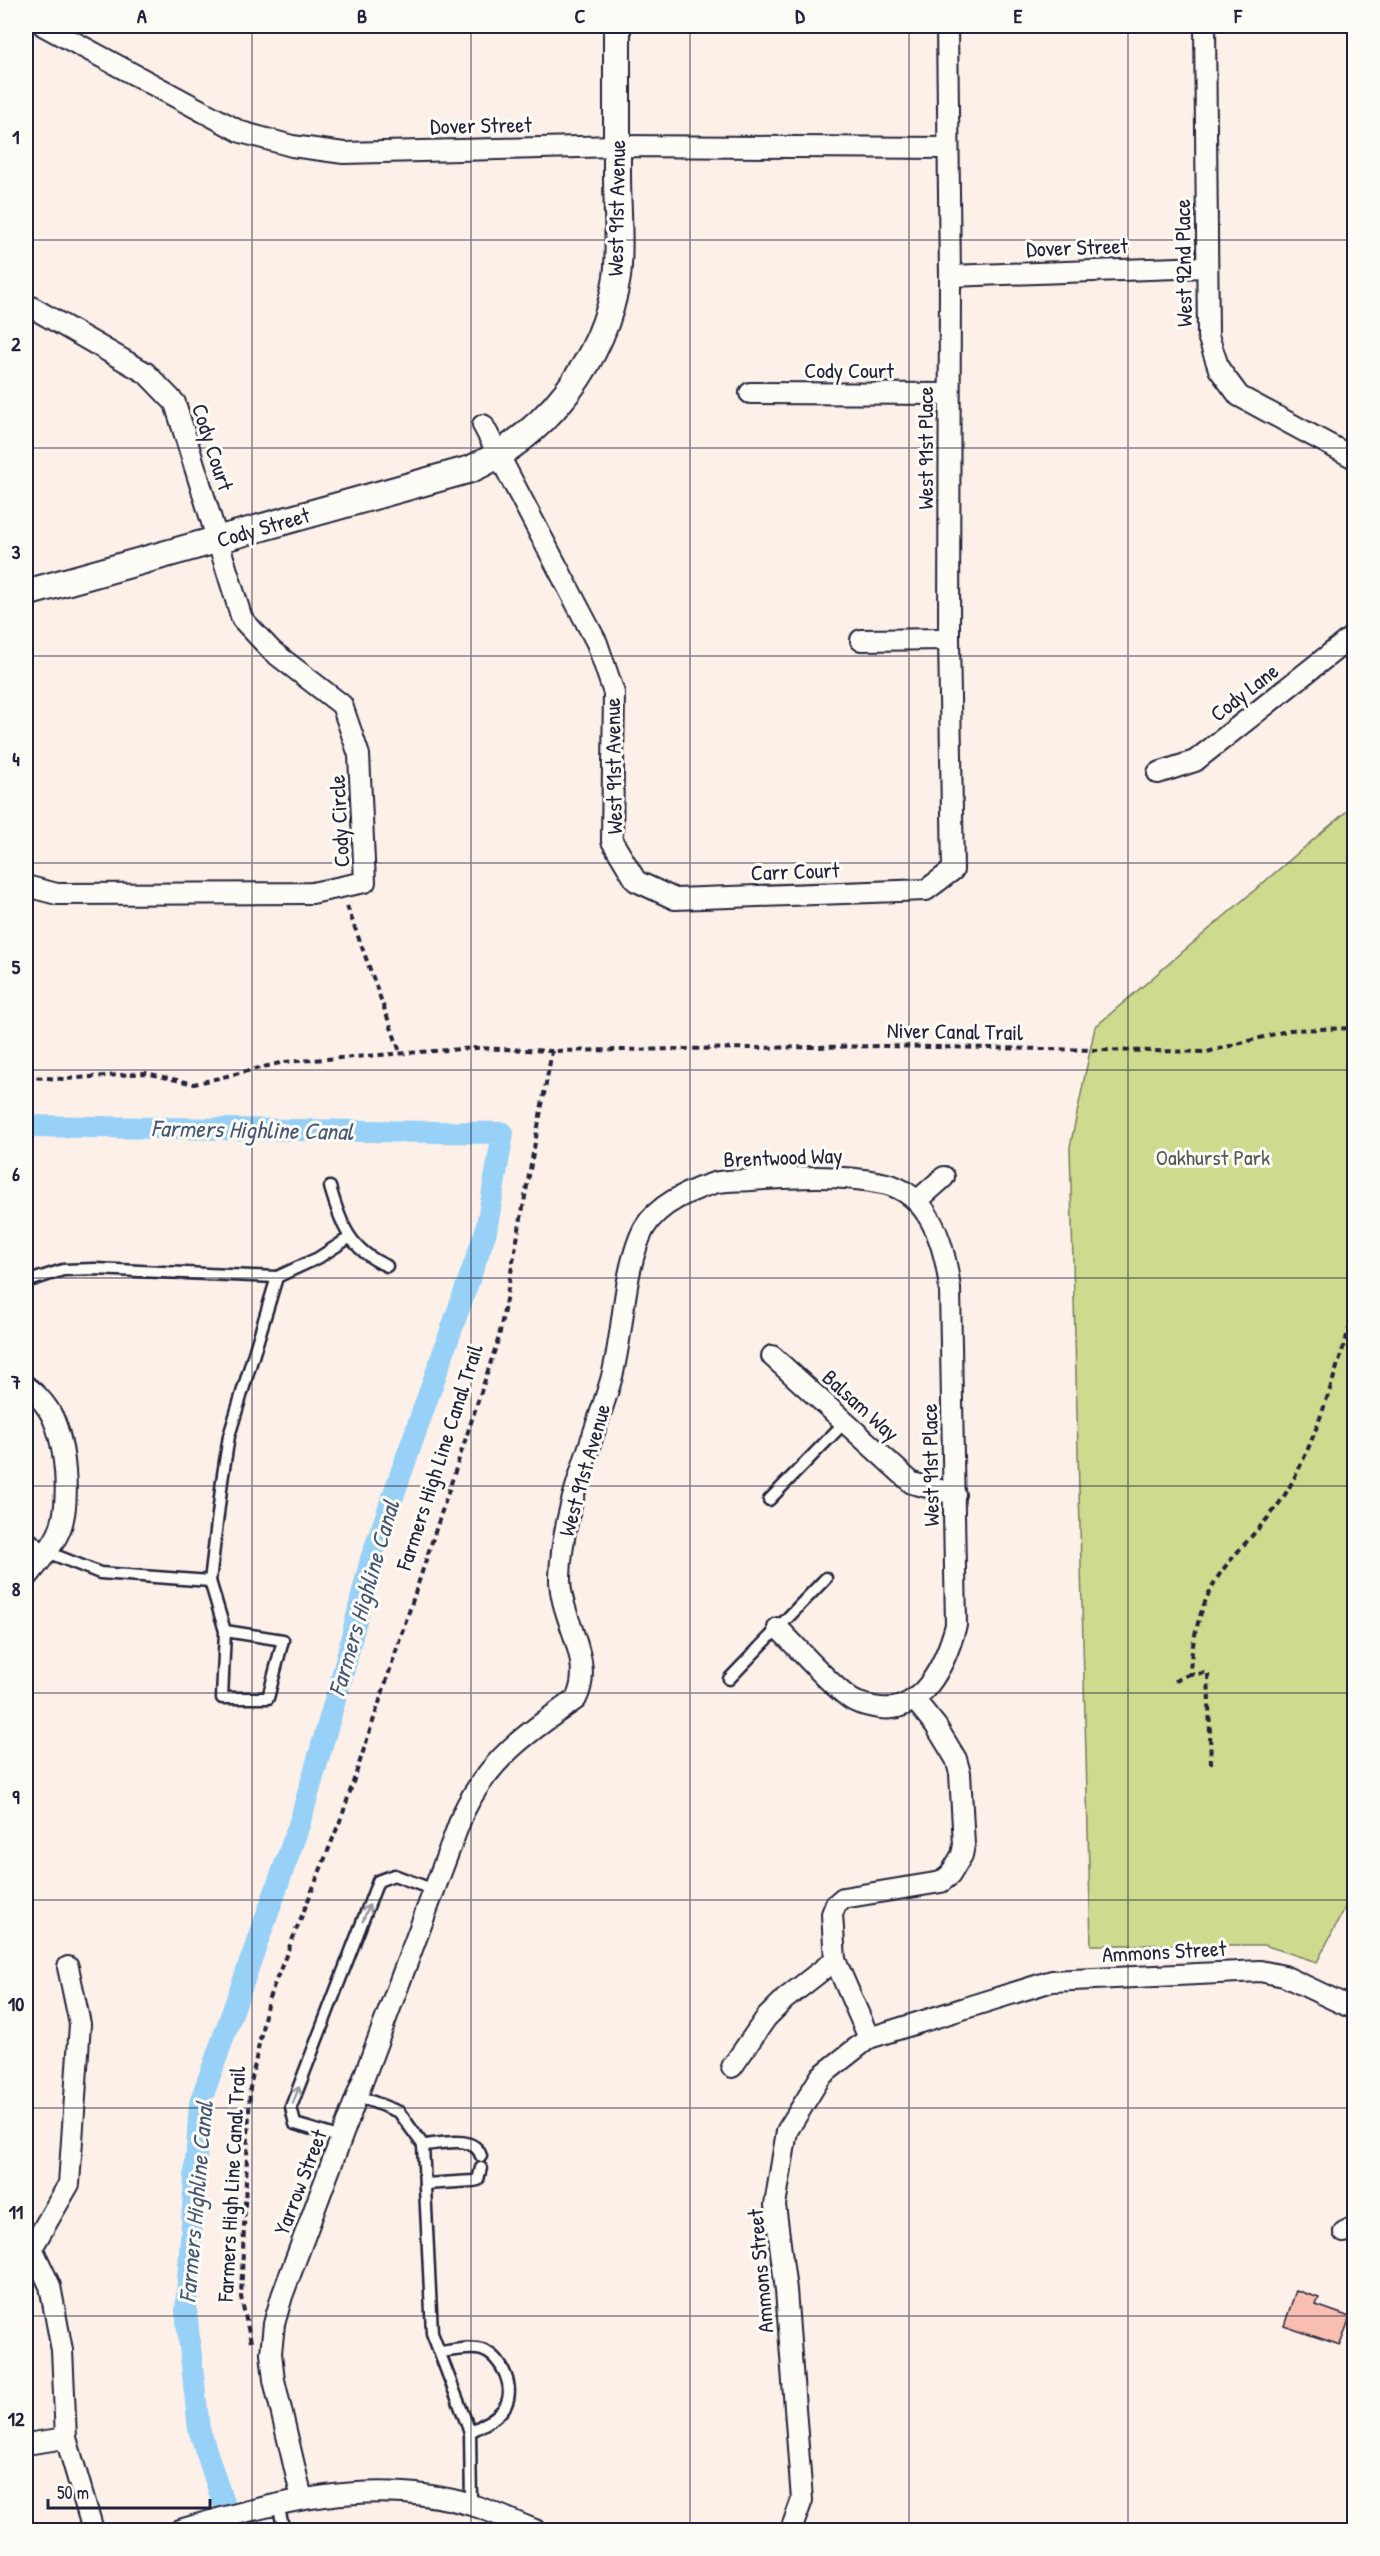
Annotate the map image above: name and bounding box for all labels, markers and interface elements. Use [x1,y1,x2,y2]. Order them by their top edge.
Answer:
text: A [137,2,147,29]
text: B [357,2,367,29]
text: C [575,2,586,29]
text: D [795,2,805,29]
text: E [1014,2,1023,29]
text: F [1233,2,1243,29]
street label: Dover Street [430,109,532,141]
text: 1 [12,123,20,150]
street label: West 91st Avenue [600,139,632,276]
street label: West 92nd Place [1167,199,1199,327]
street label: Dover Street [1026,230,1129,264]
text: 2 [11,330,21,357]
street label: Cody Court [804,355,894,385]
street label: West 91st Place [910,386,940,509]
street label: Cody Court [185,400,241,495]
street label: Cody Street [213,499,313,555]
text: 3 [12,538,21,565]
street label: Cody Lane [1203,656,1285,728]
street label: West 91st Avenue [597,697,629,834]
text: 4 [12,745,20,772]
street label: Cody Circle [322,774,356,868]
street label: Carr Court [750,854,840,888]
text: 5 [12,953,21,980]
street label: Niver Canal Trail [887,1015,1023,1047]
water label: Farmers Highline Canal [151,1111,355,1148]
street label: Brentwood Way [723,1140,843,1174]
park label: Oakhurst Park [1156,1142,1270,1172]
text: 6 [12,1160,20,1187]
street label: Farmers High Line Canal Trail [388,1340,490,1575]
street label: Balsam Way [816,1362,906,1448]
text: 7 [10,1368,21,1395]
street label: West 91st Avenue [551,1400,617,1540]
street label: West 91st Place [914,1403,946,1527]
water label: Farmers Highline Canal [320,1495,408,1700]
text: 8 [12,1575,21,1602]
text: 9 [12,1783,20,1810]
one-way arrow [361,1904,372,1923]
street label: Ammons Street [1101,1933,1227,1969]
text: 10 [8,1990,24,2017]
street label: Farmers High Line Canal Trail [210,2065,252,2303]
one-way arrow [291,2086,302,2105]
water label: Farmers Highline Canal [170,2099,221,2304]
street label: Yarrow Street [266,2125,334,2239]
text: 11 [9,2198,23,2225]
street label: Ammons Street [740,2207,780,2334]
text: 12 [8,2405,25,2432]
scale bar [48,2472,210,2510]
text: 50 m [57,2480,89,2505]

